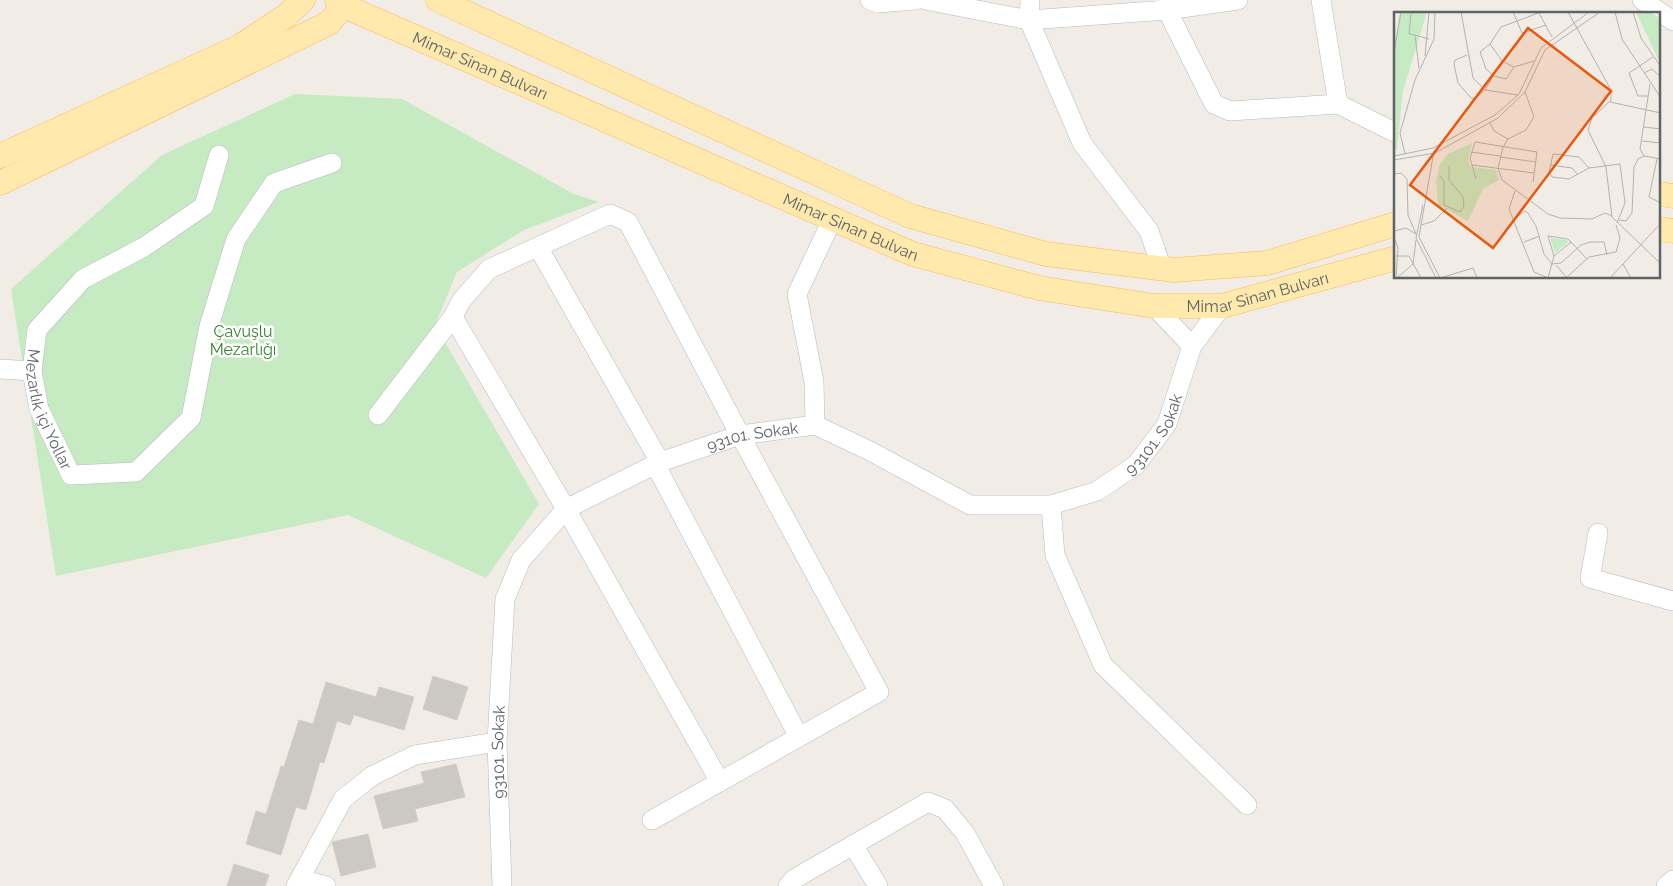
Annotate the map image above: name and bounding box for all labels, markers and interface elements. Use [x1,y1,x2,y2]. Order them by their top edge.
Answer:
inset map [1394,12,1660,279]
street label: Mimar Sinan Bulvarı [410,28,551,104]
street label: Mimar Sinan Bulvarı [780,190,920,265]
street label: Mimar Sinan Bulvarı [1186,268,1331,317]
park label: Çavuşlu Mezarlığı [210,322,276,359]
street label: Mezarlık içi Yollar [22,348,76,473]
street label: 93101. Sokak [1122,391,1186,479]
street label: 93101. Sokak [704,418,800,456]
street label: 93101. Sokak [488,704,509,799]

